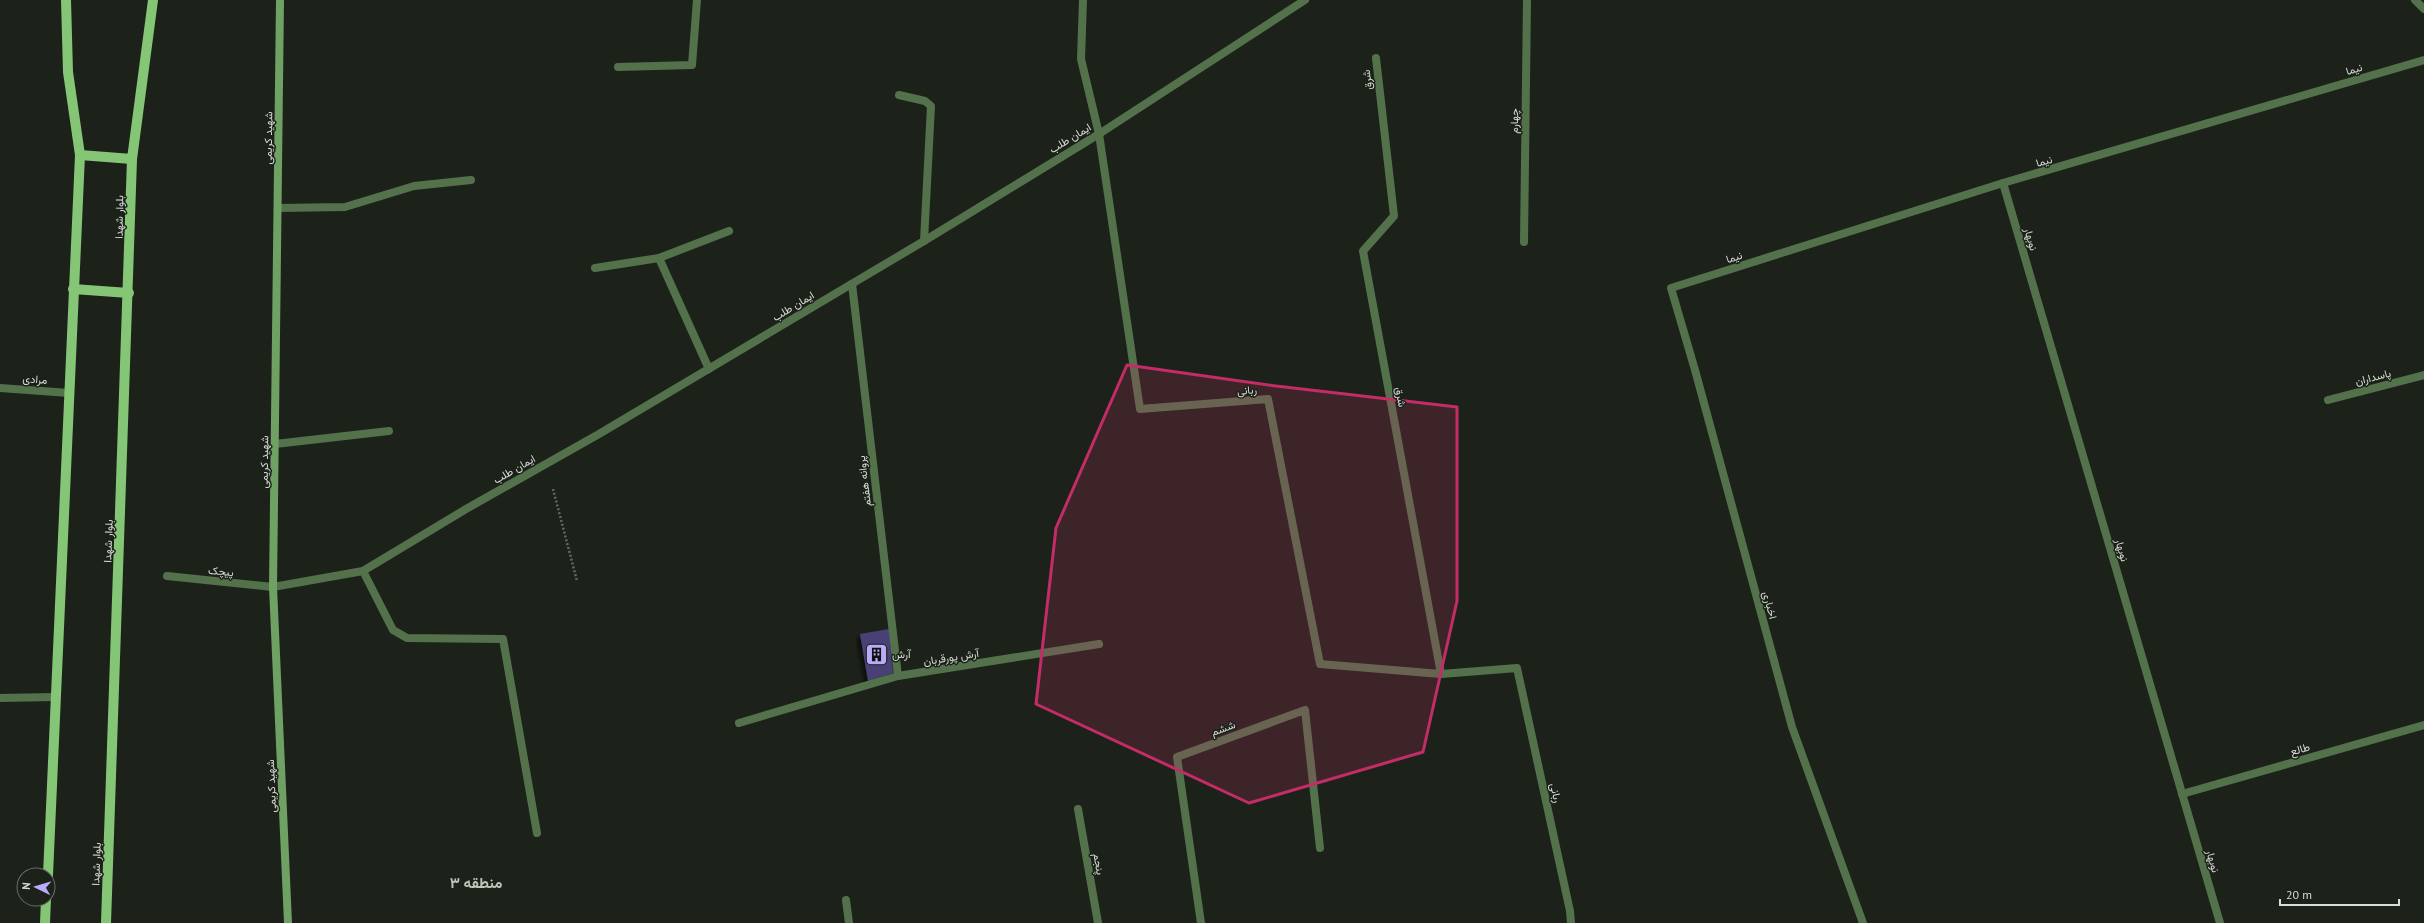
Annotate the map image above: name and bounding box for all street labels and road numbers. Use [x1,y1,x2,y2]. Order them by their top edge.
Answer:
street label: نیما [2344,60,2364,78]
street label: شرق [1359,69,1375,91]
street label: چهارم [1507,108,1522,134]
street label: شهید کریمی [261,111,275,165]
street label: ایمان طلب [1046,120,1094,156]
street label: نیما [2034,152,2054,170]
street label: بلوار شهدا [112,195,126,239]
street label: نوبهار [2021,225,2041,252]
street label: نیما [1724,248,1744,266]
street label: ایمان طلب [769,288,817,324]
street label: پاسداران [2354,366,2393,389]
street label: مرادی [22,371,48,387]
street label: ربانی [1237,382,1258,398]
street label: شرق [1392,386,1410,408]
street label: شهید کریمی [257,435,271,489]
street label: ایمان طلب [490,451,538,487]
street label: پروانه هفتم [854,454,875,507]
street label: بلوار شهدا [100,519,116,563]
street label: نوبهار [2112,536,2132,563]
street label: پیچک [207,563,235,580]
street label: اخباری [1760,590,1780,620]
street label: آرش پورقربان [922,645,981,669]
street label: ششم [1209,717,1238,740]
street label: طالع [2289,740,2312,759]
street label: شهید کریمی [263,759,279,813]
street label: ربانی [1547,782,1565,804]
street label: بلوار شهدا [88,842,104,886]
street label: نوبهار [2203,847,2223,874]
street label: پنجم [1089,852,1108,876]

